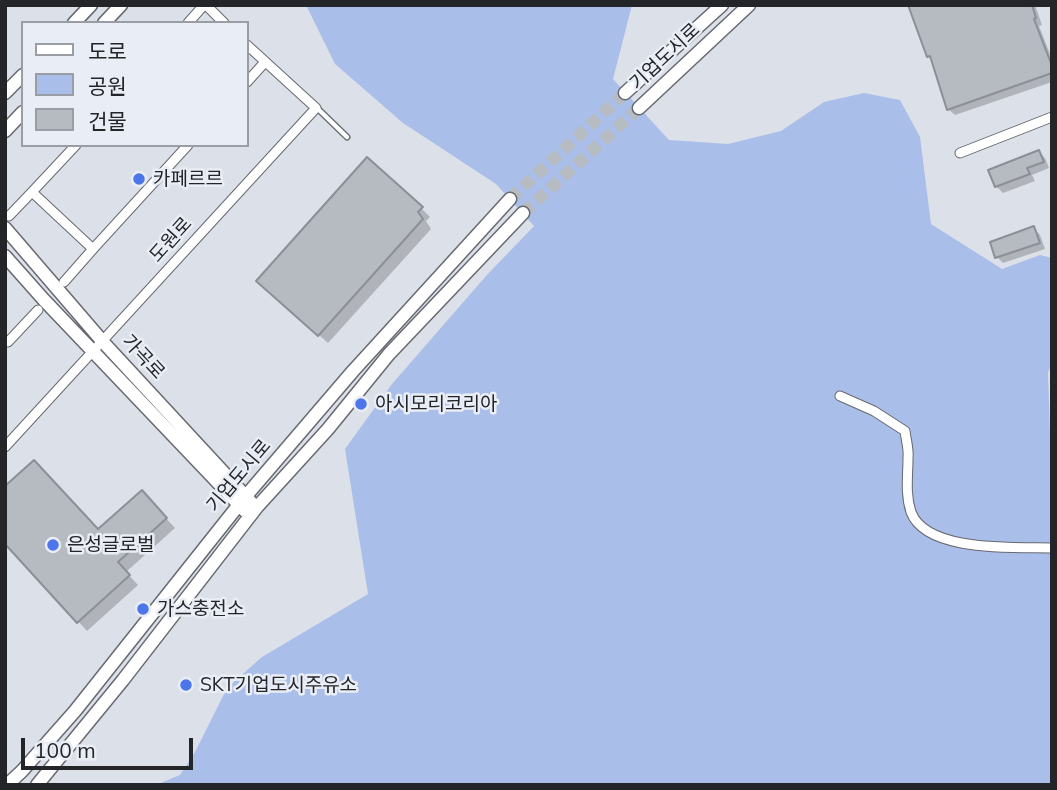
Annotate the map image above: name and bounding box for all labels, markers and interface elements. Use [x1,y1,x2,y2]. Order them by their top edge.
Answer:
street label: 기업도시로 [625,19,705,95]
legend [21,21,248,147]
text: 도로 [88,38,127,64]
text: 공원 [88,73,127,99]
text: 건물 [88,108,127,134]
place label: 카페르르 [153,168,223,190]
marker: 카페르르 [131,171,147,187]
street label: 도원로 [145,213,197,267]
street label: 가곡로 [117,330,169,384]
place label: 아시모리코리아 [375,393,497,415]
marker: 아시모리코리아 [353,396,369,412]
street label: 기업도시로 [202,435,276,517]
place label: 은성글로벌 [67,534,154,556]
marker: 은성글로벌 [45,537,61,553]
place label: 가스충전소 [157,598,244,620]
marker: 가스충전소 [135,601,151,617]
place label: SKT기업도시주유소 [200,674,357,696]
marker: SKT기업도시주유소 [178,677,194,693]
scale bar [24,724,196,768]
text: 100 m [34,737,96,763]

